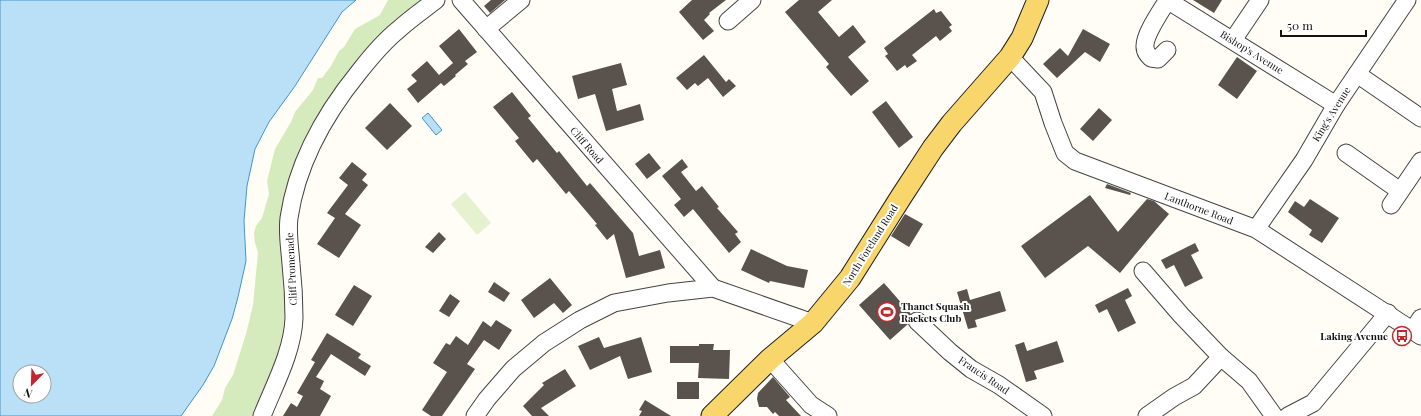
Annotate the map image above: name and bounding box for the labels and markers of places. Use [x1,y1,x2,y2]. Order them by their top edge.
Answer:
place label: Thanet Squash Rackets Club [901,299,969,325]
sports icon: Thanet Squash Rackets Club [876,301,898,323]
bus stop icon: Laking Avenue [1391,325,1413,347]
place label: Laking Avenue [1320,329,1388,343]

